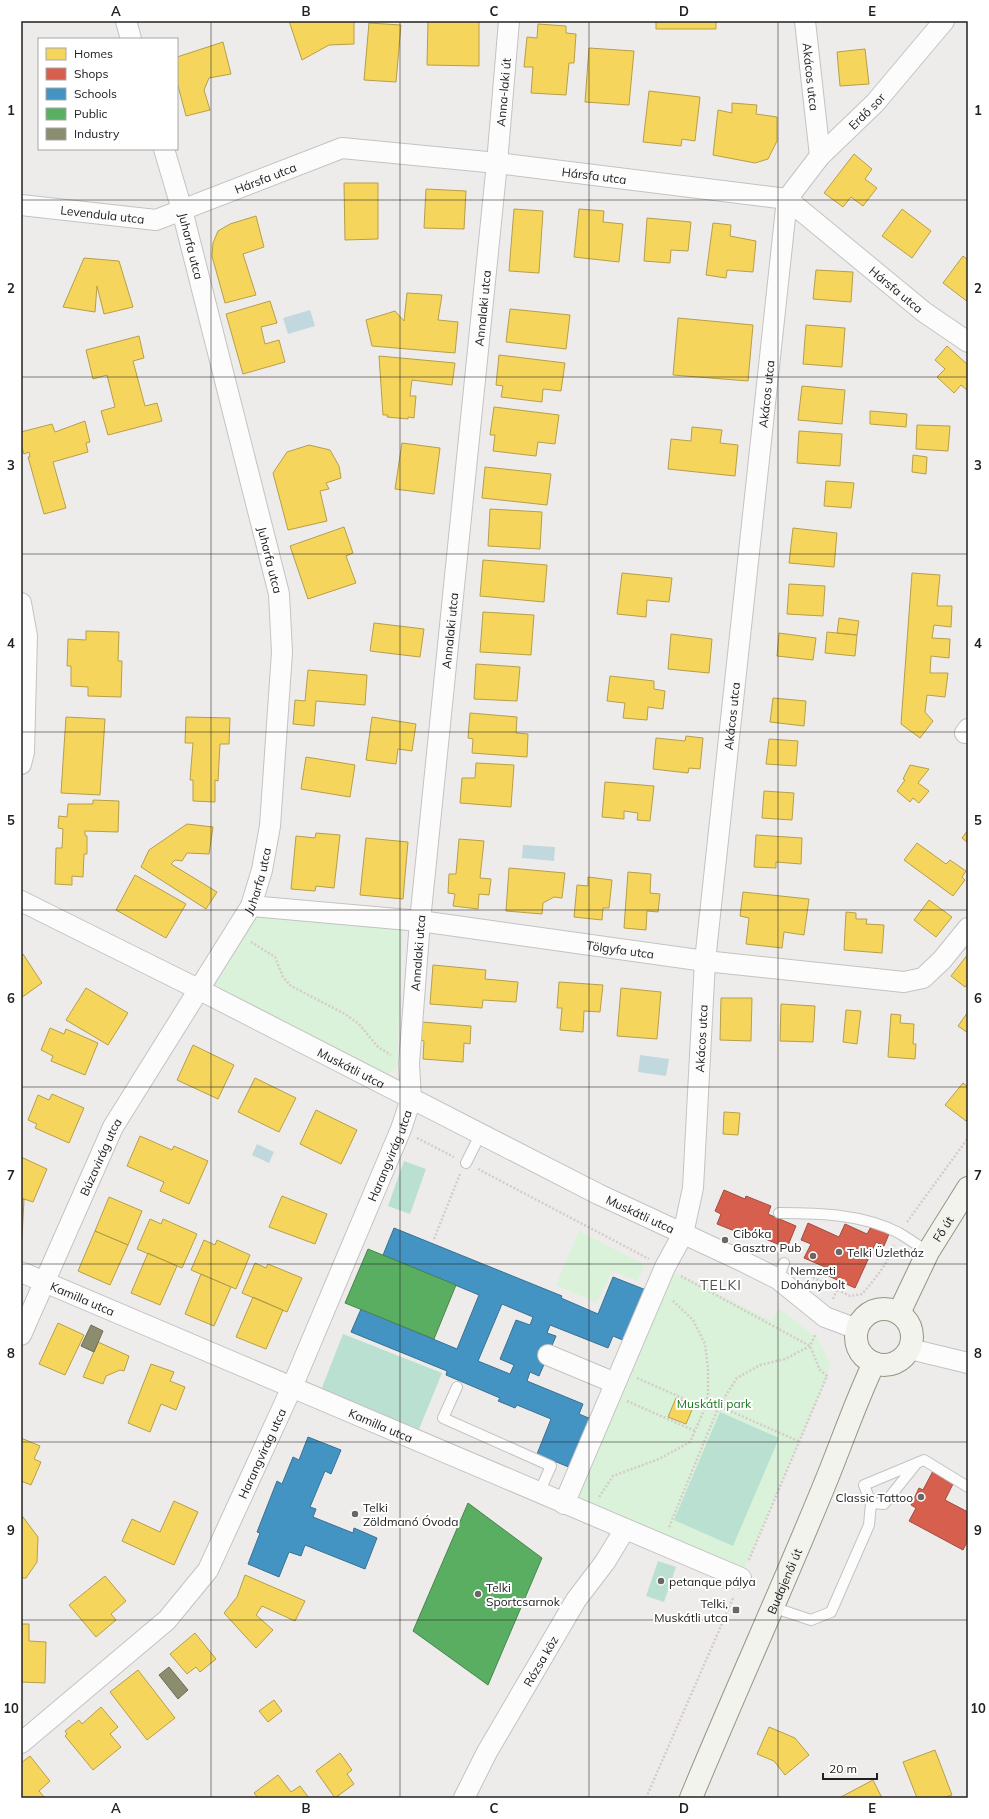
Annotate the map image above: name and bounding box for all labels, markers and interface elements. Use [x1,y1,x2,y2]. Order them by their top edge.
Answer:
text: A [111,3,121,19]
text: B [302,3,311,19]
text: C [490,3,499,19]
text: D [679,3,689,19]
text: E [868,3,876,19]
legend [38,38,178,150]
street label: Akácos utca [800,42,822,111]
text: Homes [74,46,113,61]
street label: Anna-laki út [493,57,513,127]
text: Shops [74,66,109,81]
text: Schools [74,86,117,101]
street label: Erdő sor [845,89,888,132]
text: 1 [7,102,15,118]
text: 1 [974,102,982,118]
text: Public [74,106,108,121]
text: Industry [74,126,120,141]
street label: Hársfa utca [232,159,298,196]
street label: Hársfa utca [561,164,628,187]
street label: Levendula utca [60,202,145,226]
street label: Juharfa utca [175,211,207,281]
street label: Hársfa utca [866,263,926,316]
street label: Annalaki utca [471,269,494,347]
text: 2 [7,280,15,296]
text: 2 [974,280,982,296]
street label: Akácos utca [755,359,777,429]
text: 3 [7,457,15,473]
text: 3 [974,457,982,473]
street label: Juharfa utca [254,525,286,595]
street label: Annalaki utca [438,592,461,669]
text: 4 [7,635,15,651]
text: 4 [974,635,982,651]
street label: Akácos utca [720,681,742,751]
text: 5 [7,812,15,828]
text: 5 [974,812,982,828]
street label: Juharfa utca [240,846,273,917]
street label: Annalaki utca [407,914,428,992]
street label: Tölgyfa utca [586,937,655,961]
text: 6 [7,990,15,1006]
text: 6 [974,990,982,1006]
street label: Akácos utca [692,1004,710,1073]
street label: Muskátli utca [315,1044,388,1091]
street label: Harangvirág utca [364,1108,414,1204]
street label: Búzavirág utca [76,1115,124,1198]
text: 7 [7,1167,15,1183]
text: 7 [974,1167,982,1183]
street label: Muskátli utca [604,1191,677,1236]
street label: Fő út [929,1213,956,1244]
place label: Cibóka Gasztro Pub [733,1226,801,1255]
marker: Cibóka Gasztro Pub [720,1235,730,1245]
place label: Telki Üzletház [847,1245,924,1260]
marker: Telki Üzletház [834,1247,844,1257]
marker: Nemzeti Dohánybolt [808,1251,818,1261]
place label: Nemzeti Dohánybolt [781,1263,845,1292]
district label: TELKI [700,1276,742,1294]
street label: Kamilla utca [48,1278,117,1318]
text: 8 [7,1345,15,1361]
text: 8 [974,1345,982,1361]
park label: Muskátli park [677,1396,752,1411]
street label: Kamilla utca [346,1405,415,1445]
street label: Harangvirág utca [234,1406,289,1501]
place label: Classic Tattoo [835,1490,913,1505]
marker: Classic Tattoo [916,1492,926,1502]
place label: Telki Zöldmanó Óvoda [363,1500,458,1529]
marker: Telki Zöldmanó Óvoda [350,1509,360,1519]
text: 9 [7,1522,15,1538]
text: 9 [974,1522,982,1538]
street label: Budajenői út [763,1546,805,1616]
place label: petanque pálya [669,1574,756,1589]
marker: petanque pálya [656,1576,666,1586]
place label: Telki Sportcsarnok [486,1580,561,1609]
marker: Telki Sportcsarnok [473,1589,483,1599]
place label: Telki, Muskátli utca [654,1596,728,1625]
marker: Telki, Muskátli utca [731,1605,741,1615]
street label: Rózsa köz [520,1633,561,1689]
text: 10 [3,1700,19,1716]
text: 10 [970,1700,986,1716]
scale bar [823,1755,877,1781]
text: 20 m [829,1761,857,1776]
text: A [111,1800,121,1816]
text: B [302,1800,311,1816]
text: C [490,1800,499,1816]
text: D [679,1800,689,1816]
text: E [868,1800,876,1816]

